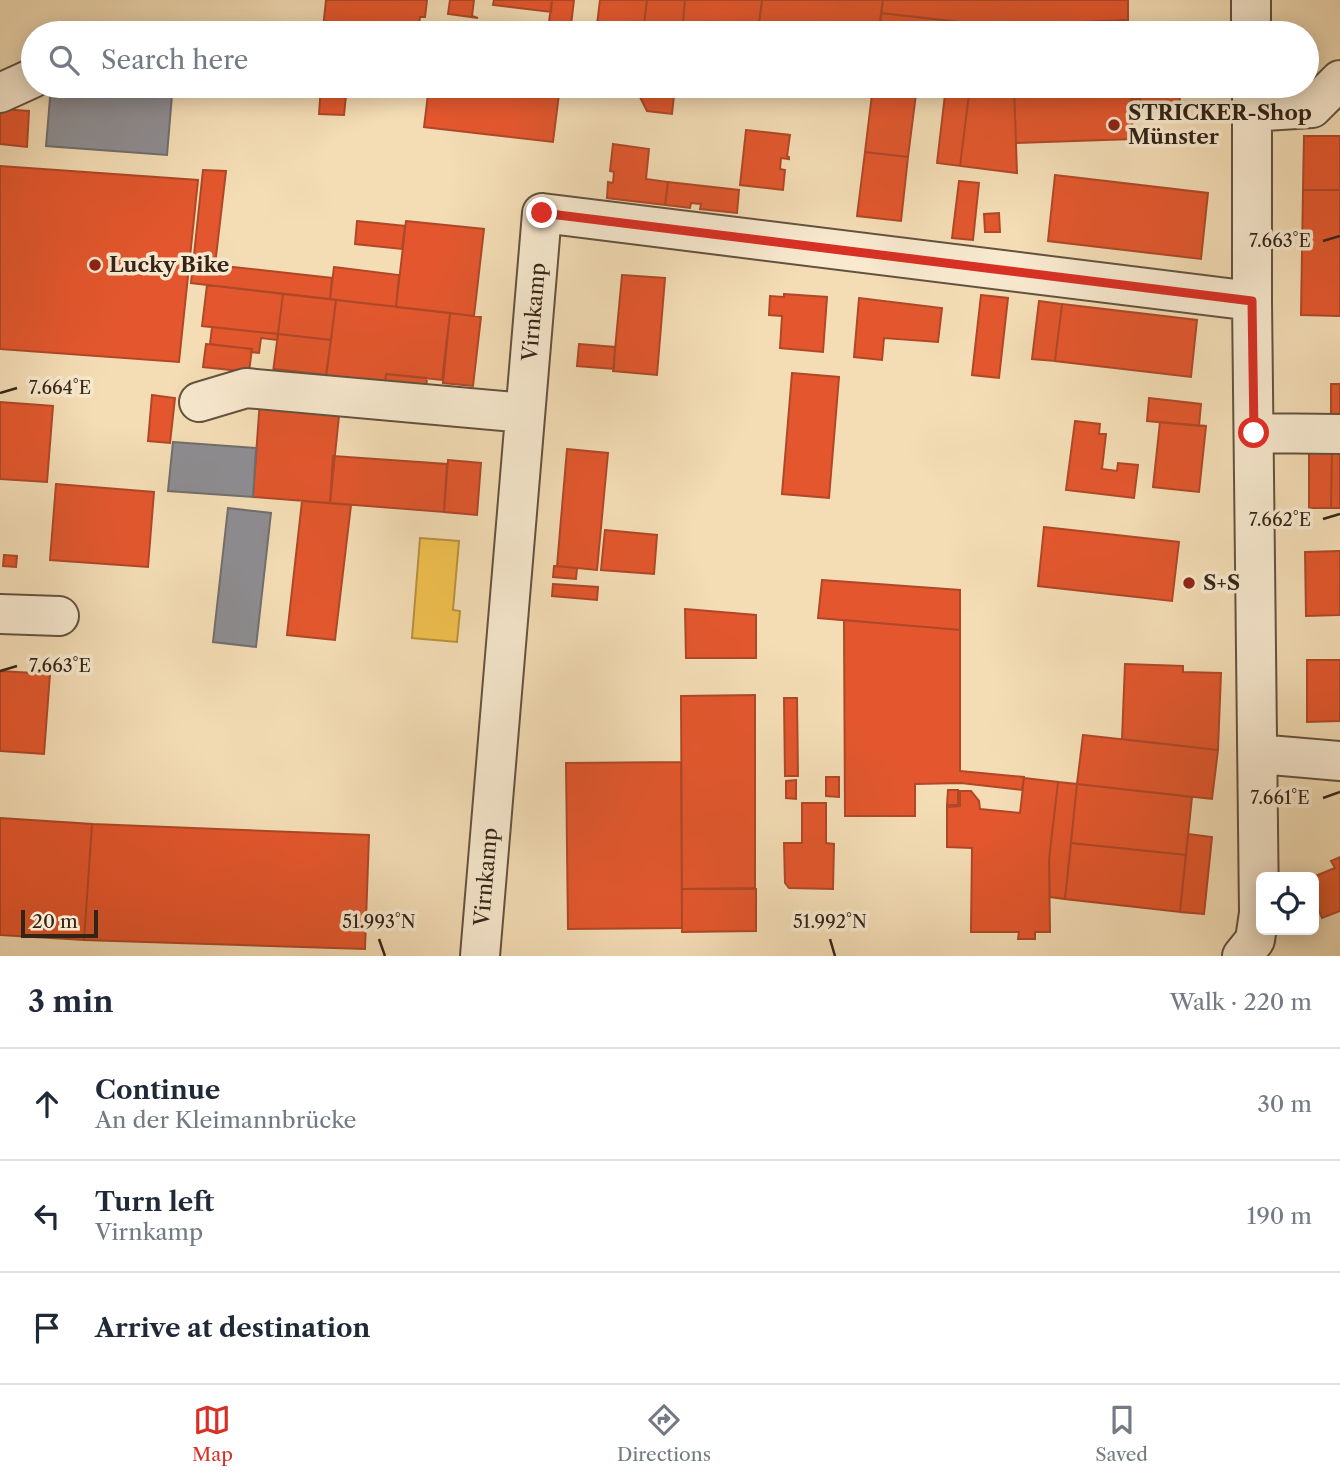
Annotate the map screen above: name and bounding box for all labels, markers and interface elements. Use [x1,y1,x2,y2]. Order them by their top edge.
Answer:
search box [21,21,1319,98]
icon: search [45,41,83,79]
text: Search here [101,44,248,76]
place label: STRICKER-Shop Münster [1128,100,1312,149]
marker: STRICKER-Shop Münster [1106,117,1122,133]
route end [526,197,557,228]
text: 7.663°E [1249,230,1311,252]
place label: Lucky Bike [109,252,229,277]
marker: Lucky Bike [87,257,103,273]
street label: Virnkamp [517,262,550,363]
text: 7.664°E [29,377,91,399]
route start [1238,417,1269,448]
text: 7.662°E [1249,509,1311,531]
place label: S+S [1203,570,1240,595]
marker: S+S [1181,575,1197,591]
text: 7.663°E [29,655,91,677]
text: 7.661°E [1250,787,1310,809]
street label: Virnkamp [469,827,502,928]
map controls [1256,872,1319,935]
button: locate [1256,872,1319,935]
scale bar [21,907,98,939]
text: 20 m [32,910,78,933]
text: 51.993°N [342,911,416,933]
text: 51.992°N [793,911,867,933]
text: 3 min [28,983,114,1020]
text: Walk · 220 m [1170,988,1312,1016]
text: Continue [95,1074,220,1106]
icon: ahead [28,1085,66,1123]
text: 30 m [1257,1090,1312,1118]
text: An der Kleimannbrücke [95,1106,357,1134]
text: Turn left [95,1186,214,1218]
icon: left [28,1197,66,1235]
text: 190 m [1247,1202,1312,1230]
text: Virnkamp [95,1218,203,1246]
icon: arrive [28,1309,66,1347]
text: Arrive at destination [95,1312,370,1344]
tab: Map [192,1401,233,1466]
tab: Directions [617,1401,711,1466]
tab: Saved [1095,1401,1148,1466]

